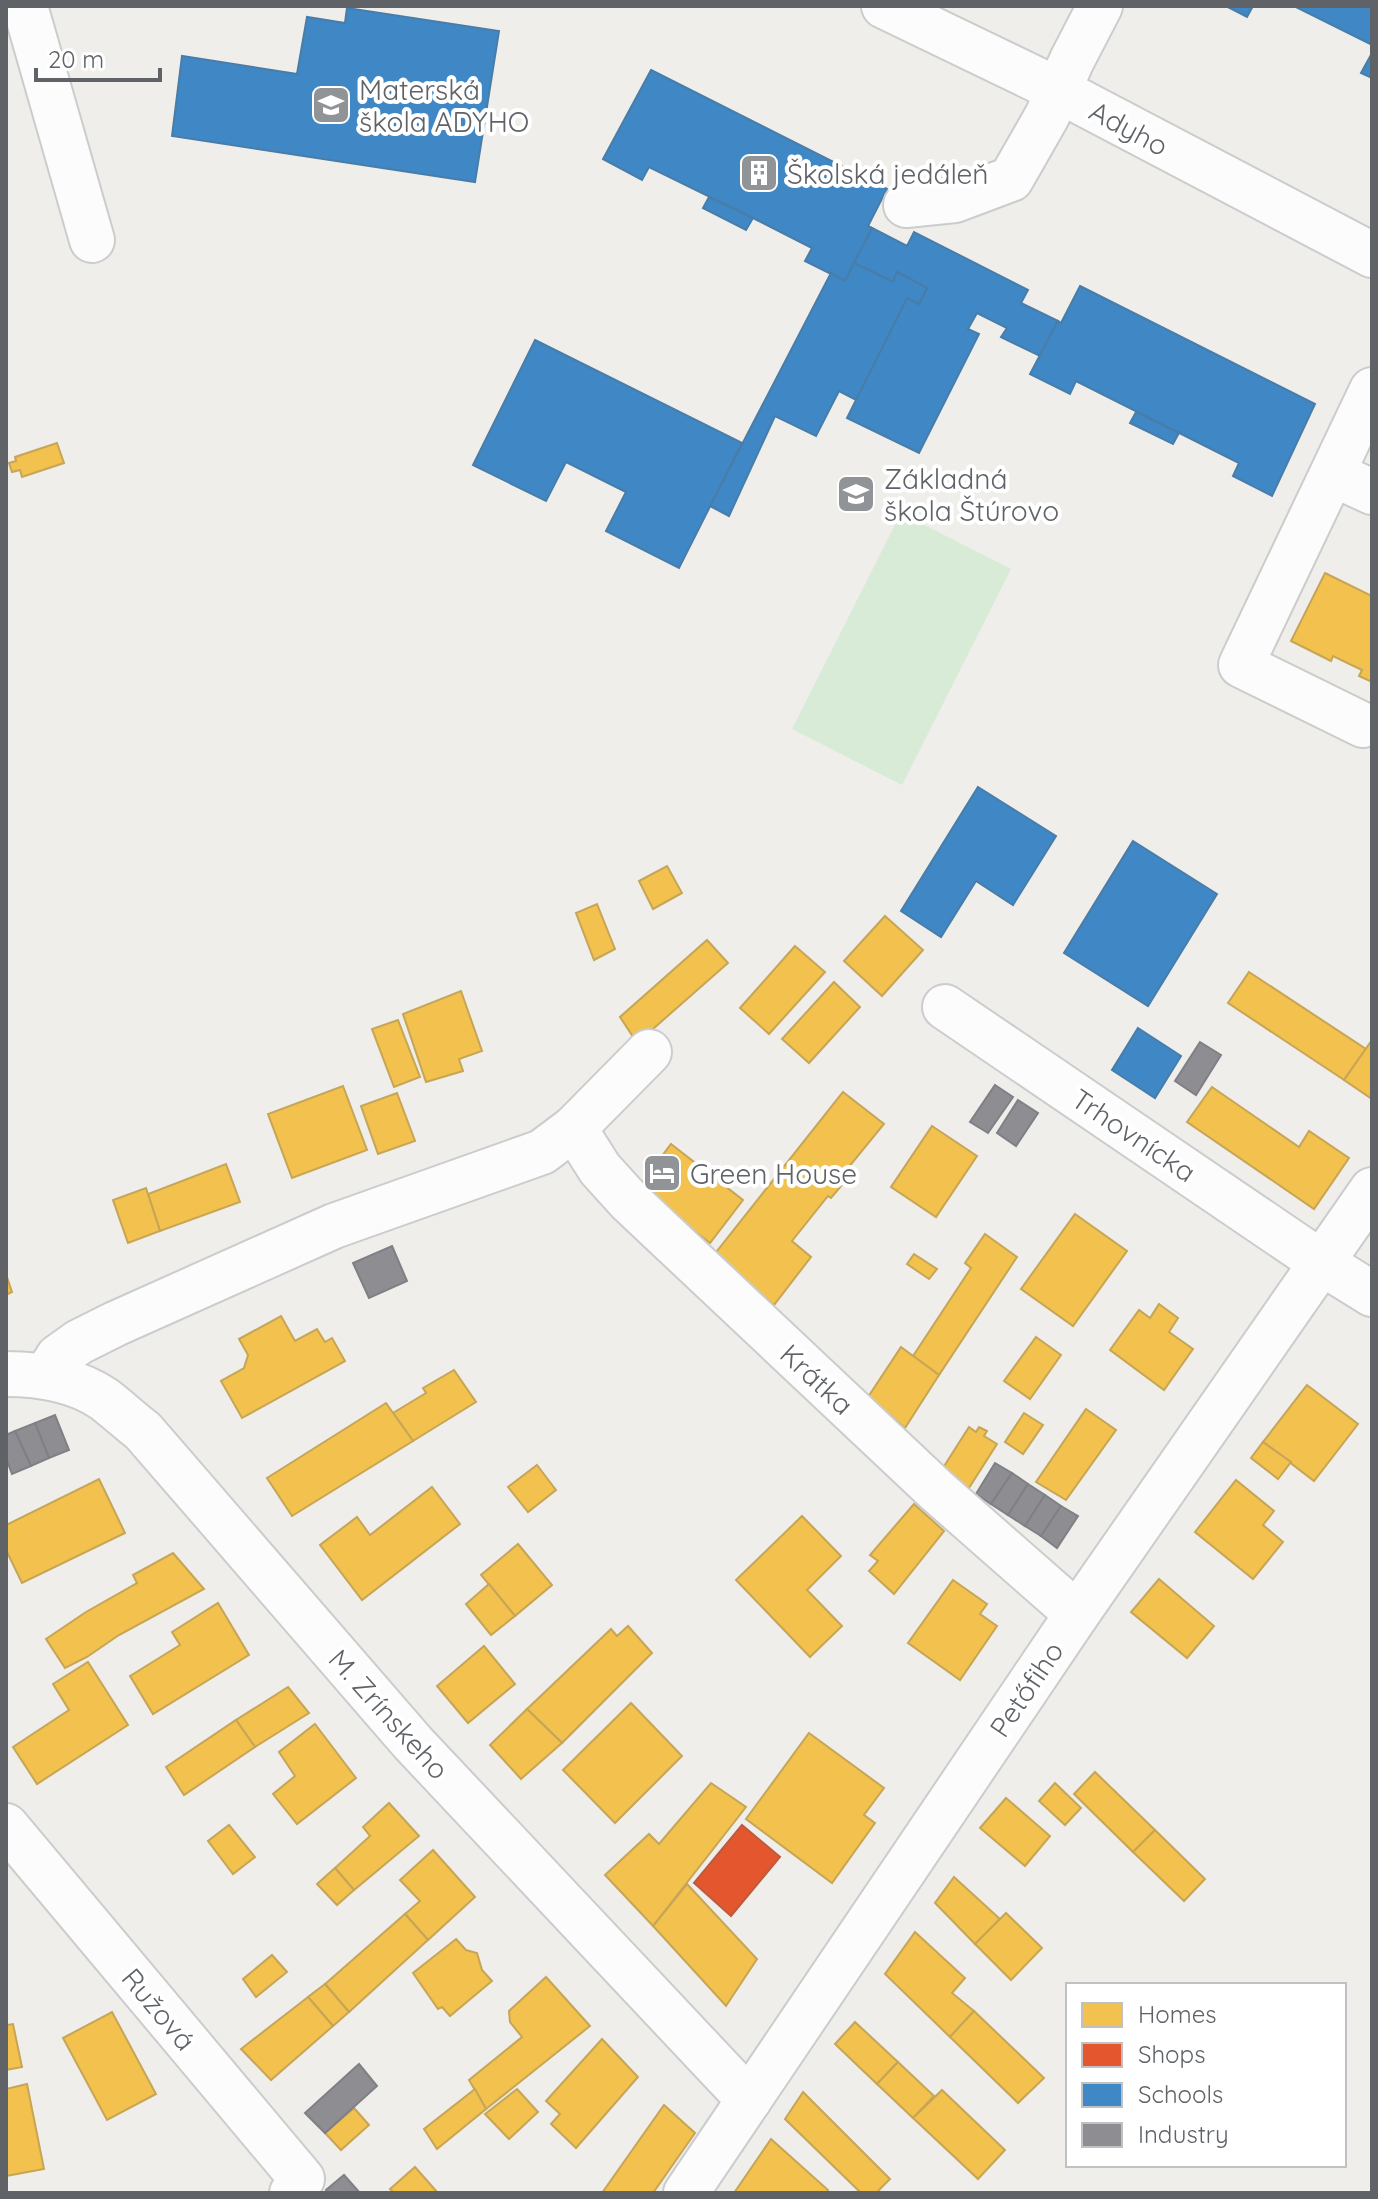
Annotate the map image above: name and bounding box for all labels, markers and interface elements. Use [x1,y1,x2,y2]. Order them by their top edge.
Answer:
scale bar [36,32,160,82]
text: 20 m [48,44,104,74]
place label: Materská škola ADYHO [359,72,529,139]
school or university icon: Materská škola ADYHO [310,84,352,126]
street label: Adyho [1084,93,1174,163]
building icon: Školská jedáleň [738,152,780,194]
place label: Školská jedáleň [787,156,989,191]
place label: Základná škola Štúrovo [884,461,1059,528]
school or university icon: Základná škola Štúrovo [835,473,877,515]
street label: Trhovnícka [1065,1081,1203,1189]
hotel icon: Green House [641,1152,683,1194]
place label: Green House [690,1156,857,1191]
street label: Krátka [773,1336,861,1422]
street label: Petőfiho [981,1635,1071,1743]
street label: M. Zrínskeho [321,1642,457,1786]
street label: Ružová [115,1961,203,2057]
legend [1066,1983,1346,2167]
text: Homes [1138,1999,1216,2029]
text: Shops [1138,2039,1205,2069]
text: Schools [1138,2079,1223,2109]
text: Industry [1138,2119,1229,2149]

